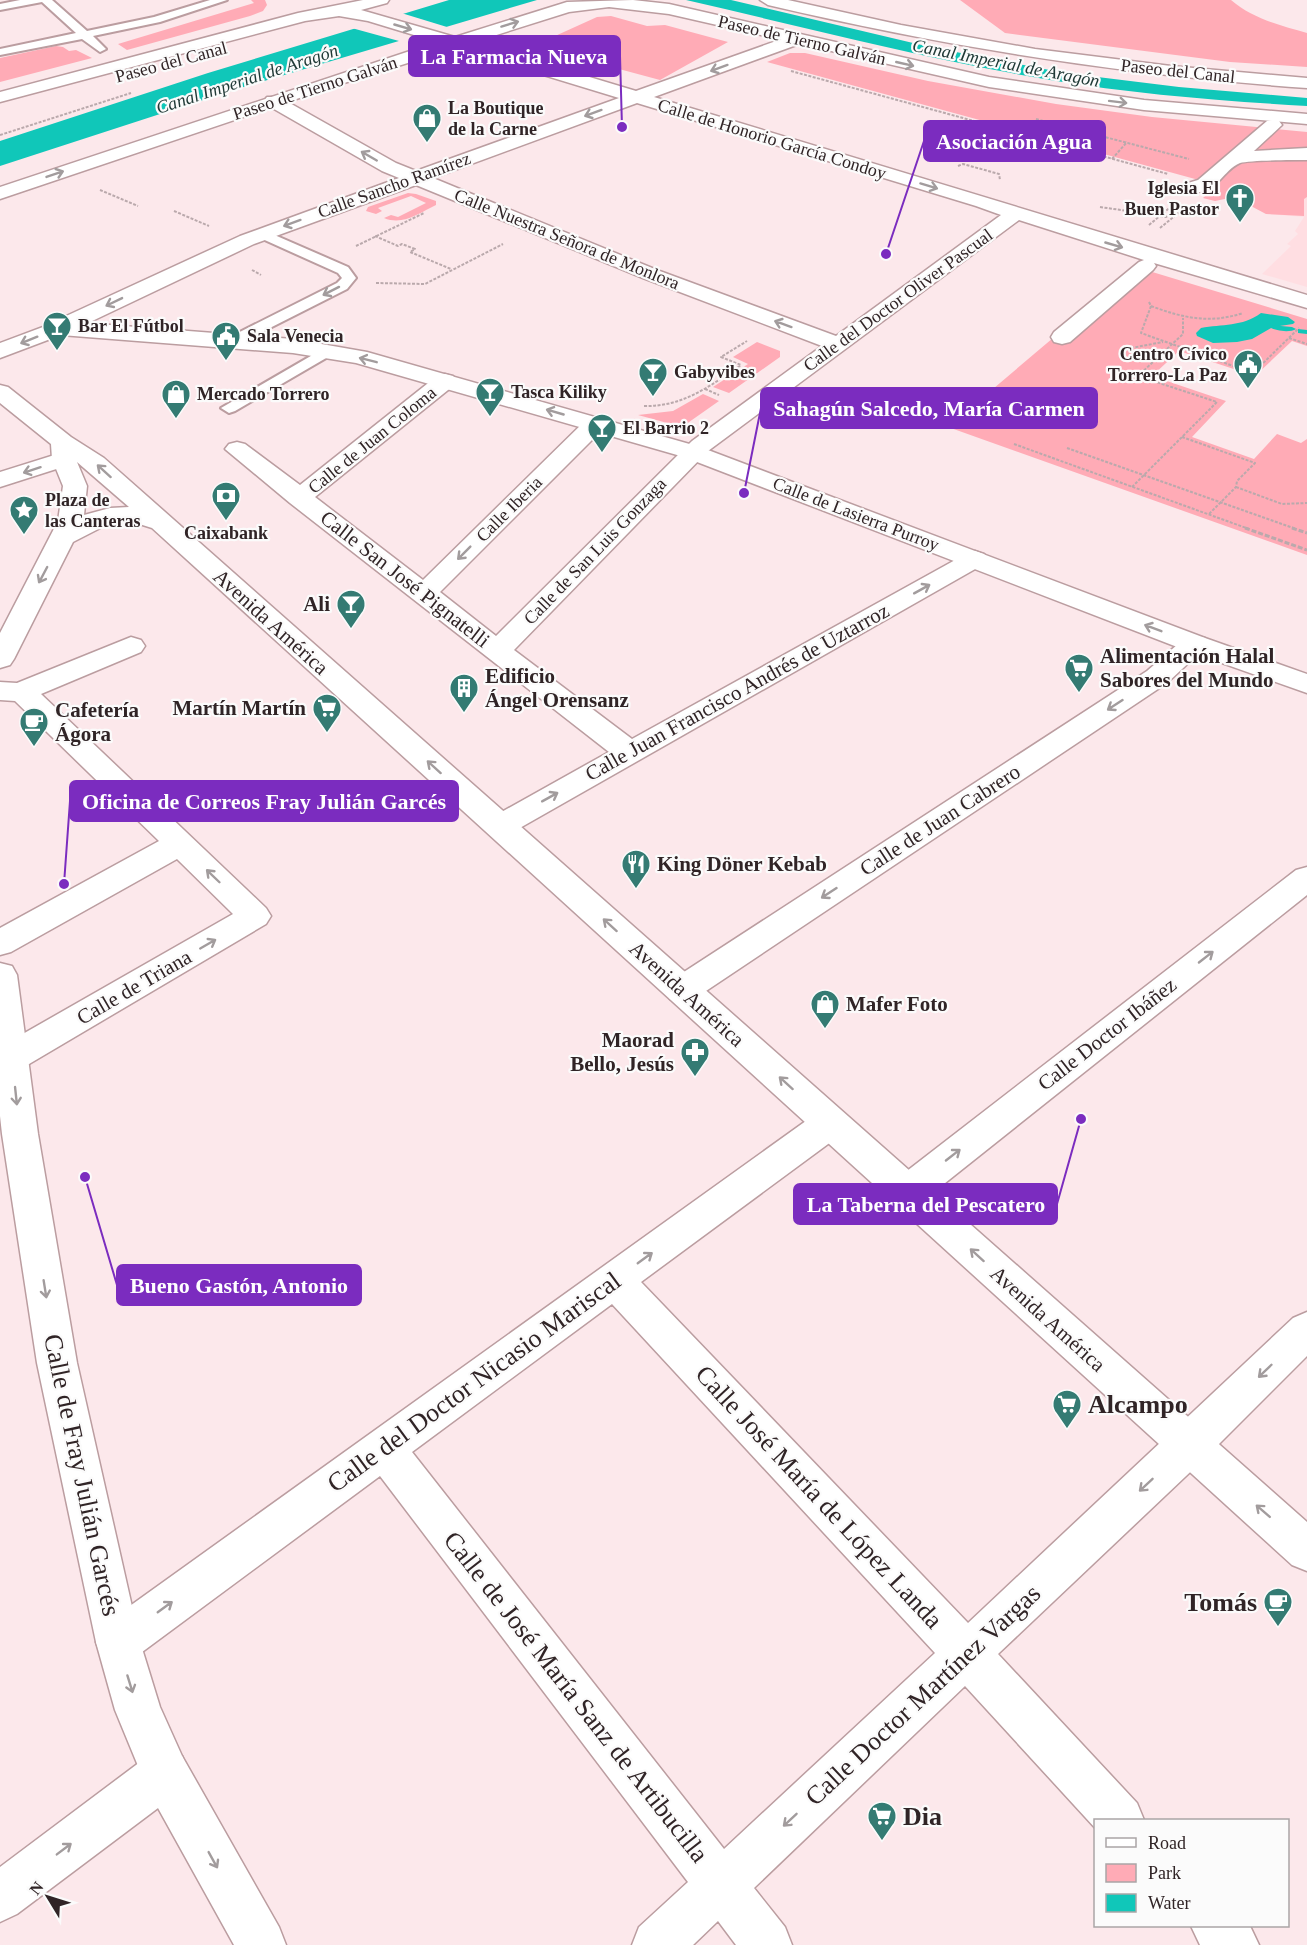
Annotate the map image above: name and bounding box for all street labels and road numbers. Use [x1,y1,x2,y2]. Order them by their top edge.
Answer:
street label: Paseo de Tierno Galván [716,11,888,69]
street label: Paseo del Canal [113,37,229,87]
street label: Paseo de Tierno Galván [230,52,400,124]
street label: Paseo del Canal [1120,55,1236,87]
street label: Calle de Honorio García Condoy [655,95,889,183]
street label: Calle Sancho Ramírez [315,148,473,222]
street label: Calle Nuestra Señora de Monlora [452,185,682,293]
street label: Calle del Doctor Oliver Pascual [800,225,996,375]
street label: Calle de Juan Coloma [304,382,440,498]
street label: Calle Iberia [472,472,546,546]
street label: Calle de Lasierra Purroy [770,473,942,555]
street label: Calle de San Luis Gonzaga [520,474,670,628]
street label: Calle San José Pignatelli [316,505,495,653]
street label: Avenida América [209,564,334,680]
street label: Calle Juan Francisco Andrés de Uztarroz [581,598,893,786]
street label: Calle de Juan Cabrero [855,759,1025,881]
street label: Avenida América [625,936,750,1052]
street label: Calle de Triana [72,944,196,1029]
street label: Calle Doctor Ibáñez [1033,972,1181,1096]
street label: Avenida América [986,1261,1111,1377]
street label: Calle del Doctor Nicasio Mariscal [322,1266,626,1498]
street label: Calle de Fray Julián Garcés [38,1331,126,1619]
street label: Calle José María de López Landa [689,1360,949,1635]
street label: Calle de José María Sanz de Artibucilla [438,1526,714,1868]
street label: Calle Doctor Martínez Vargas [800,1579,1046,1811]

